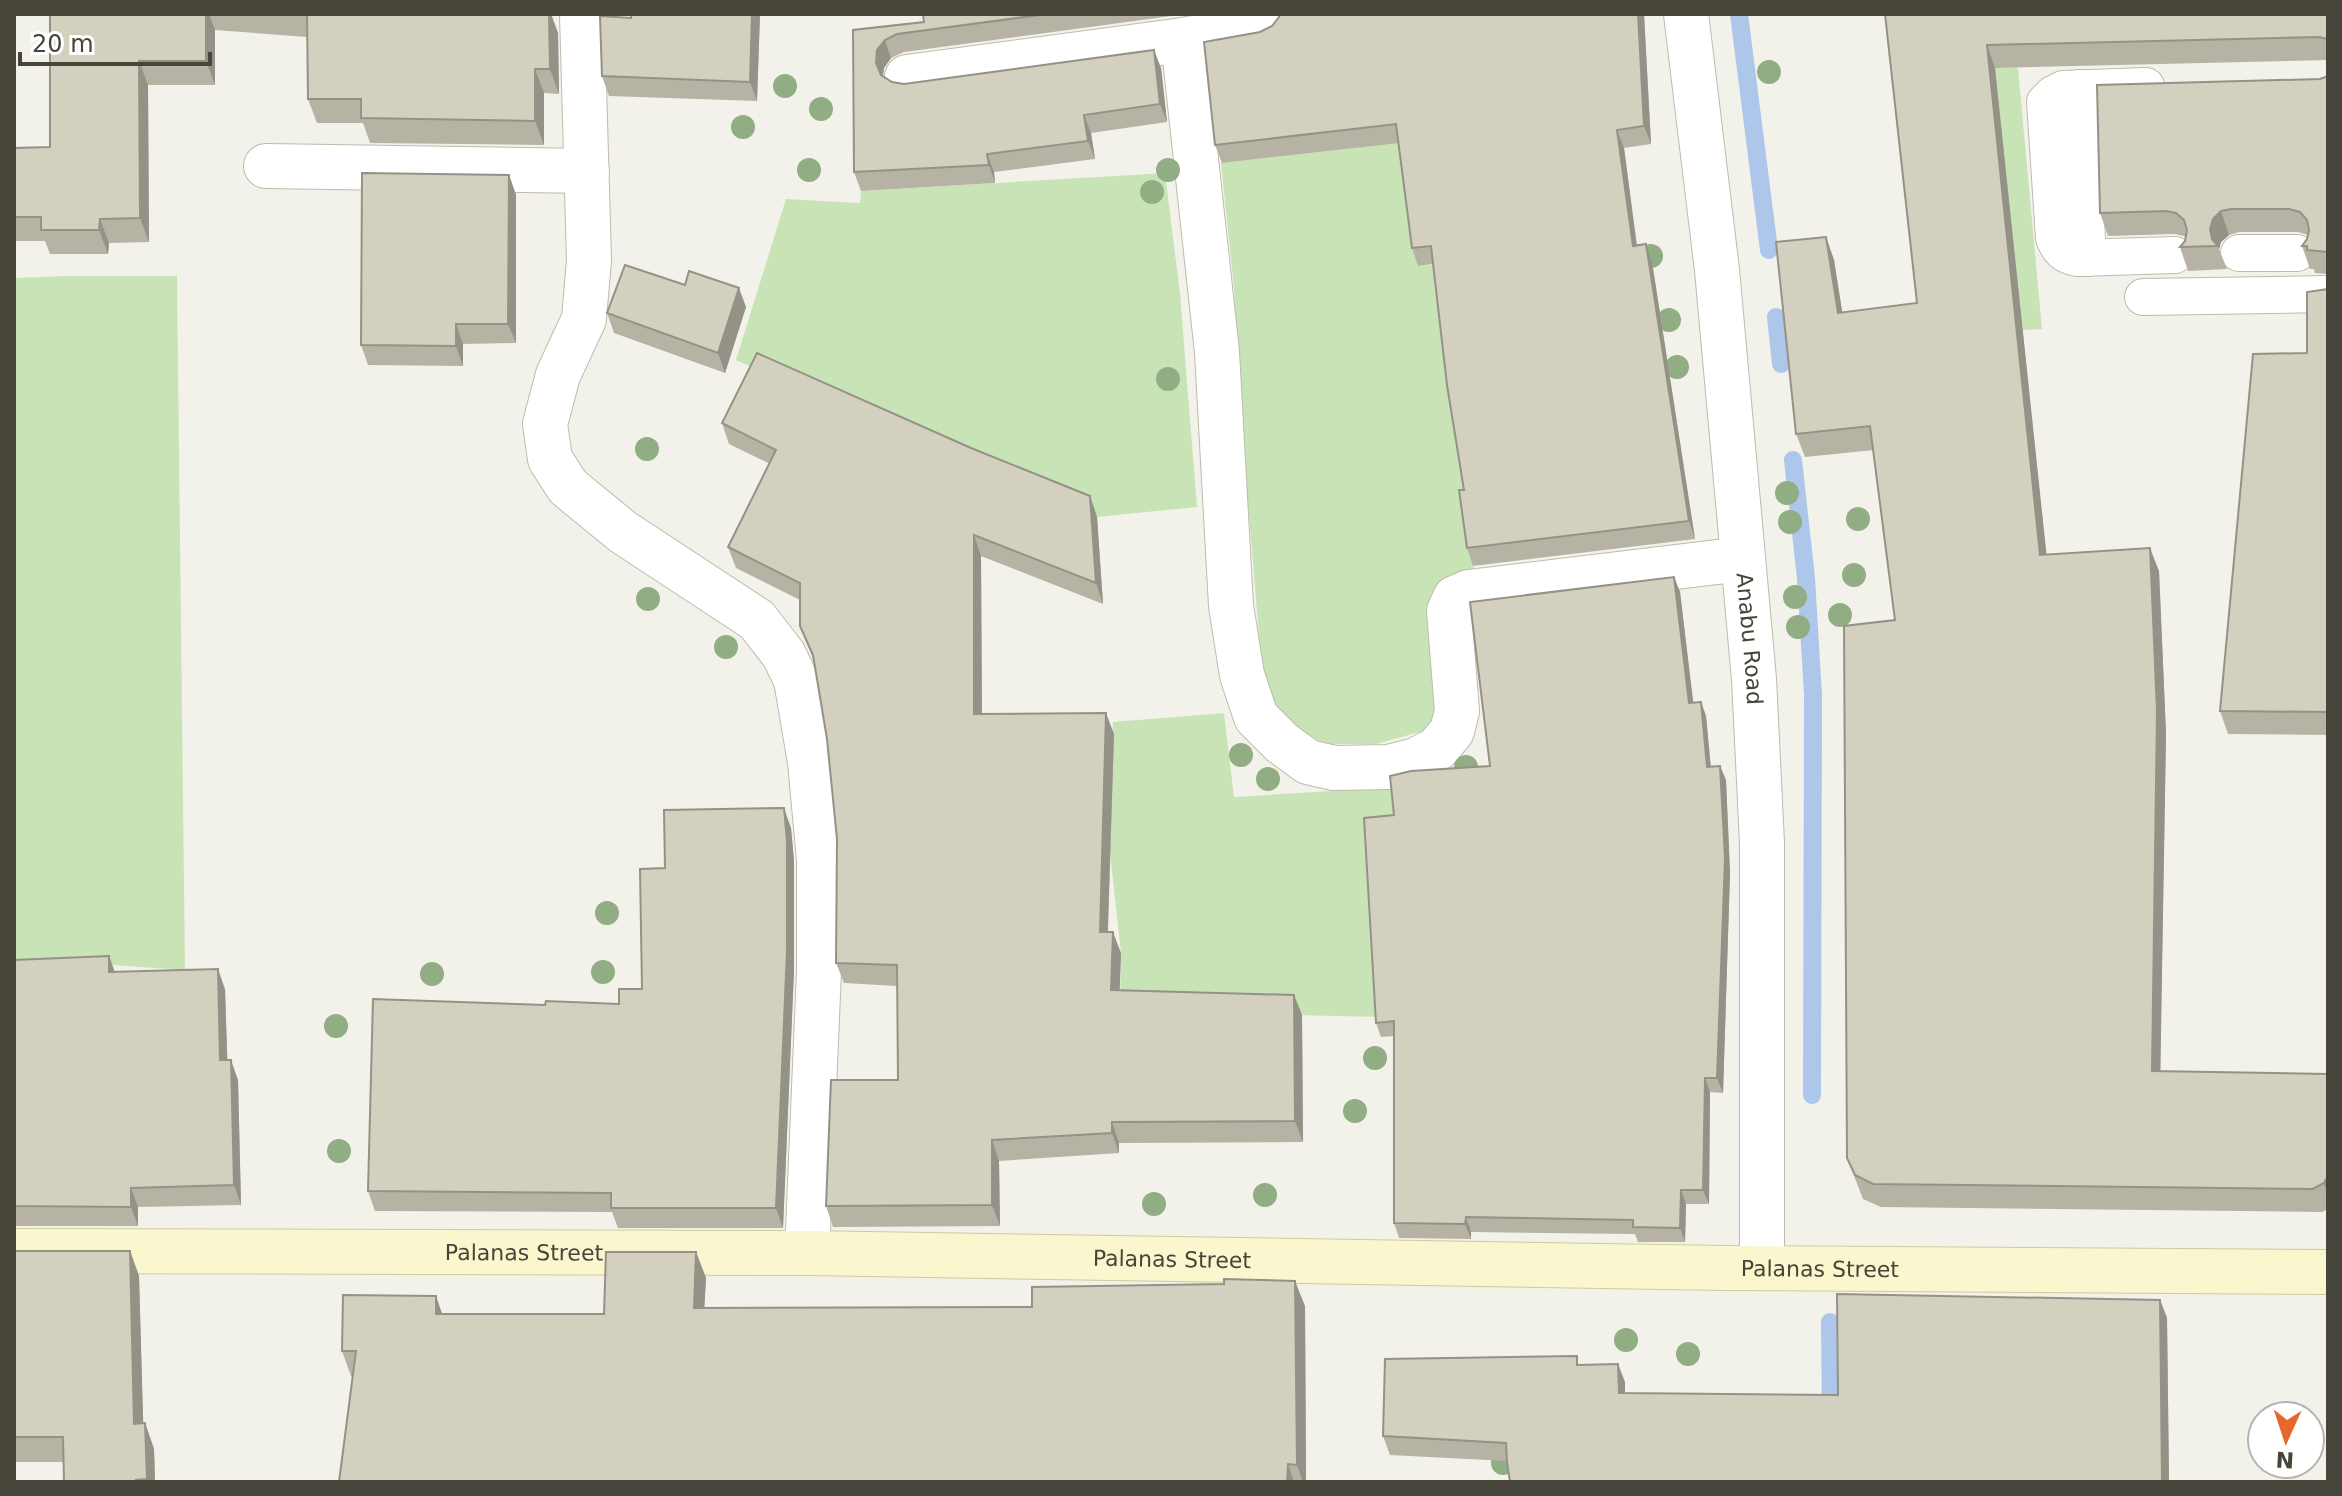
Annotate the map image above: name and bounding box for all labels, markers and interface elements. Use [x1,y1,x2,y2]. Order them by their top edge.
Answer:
scale bar [20,16,210,66]
text: 20 m [32,30,94,58]
street label: Anabu Road [1732,571,1768,705]
street label: Palanas Street [445,1240,603,1265]
street label: Palanas Street [1093,1245,1252,1273]
street label: Palanas Street [1741,1256,1899,1282]
north arrow [2246,1400,2326,1480]
text: N [2275,1447,2295,1472]

